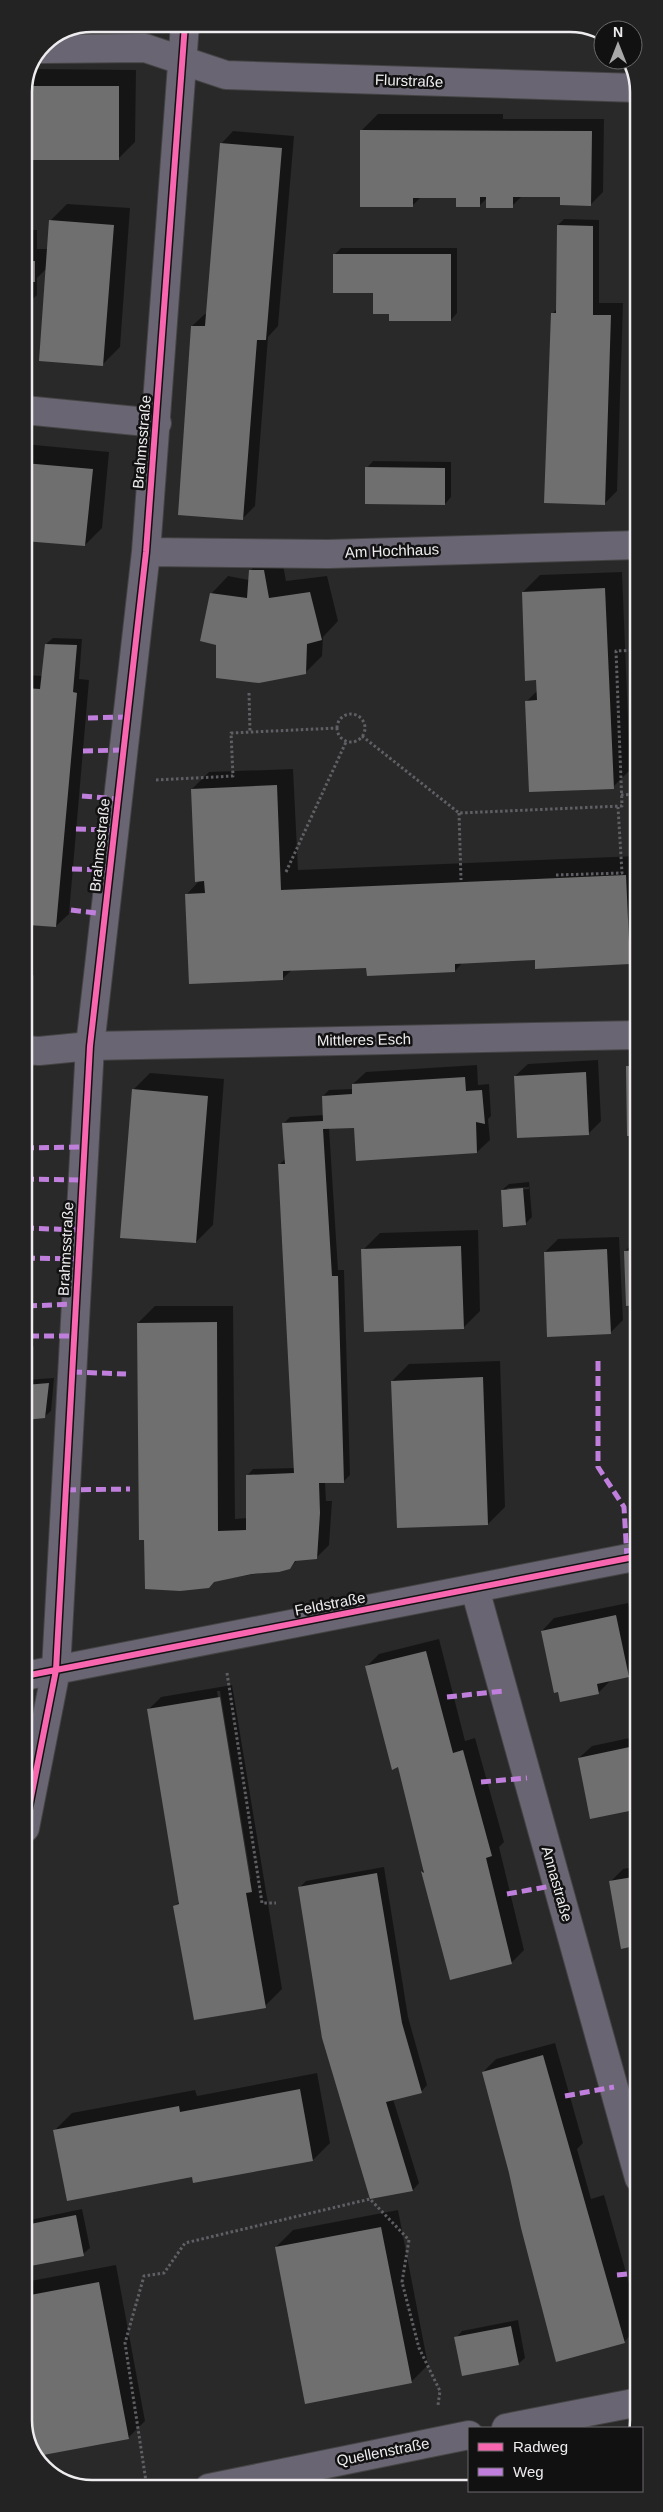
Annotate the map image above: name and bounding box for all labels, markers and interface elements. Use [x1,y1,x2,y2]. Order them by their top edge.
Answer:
north arrow [593,20,643,70]
text: N [613,24,623,40]
street label: Flurstraße [375,71,443,90]
street label: Brahmsstraße [129,394,154,490]
street label: Am Hochhaus [345,540,439,561]
street label: Brahmsstraße [86,797,113,893]
street label: Mittleres Esch [317,1030,411,1049]
street label: Brahmsstraße [55,1201,76,1296]
street label: Feldstraße [293,1588,367,1619]
street label: Annastraße [539,1844,576,1923]
legend [468,2427,643,2492]
street label: Quellenstraße [335,2434,431,2469]
text: Radweg [513,2438,568,2455]
text: Weg [513,2463,544,2480]

